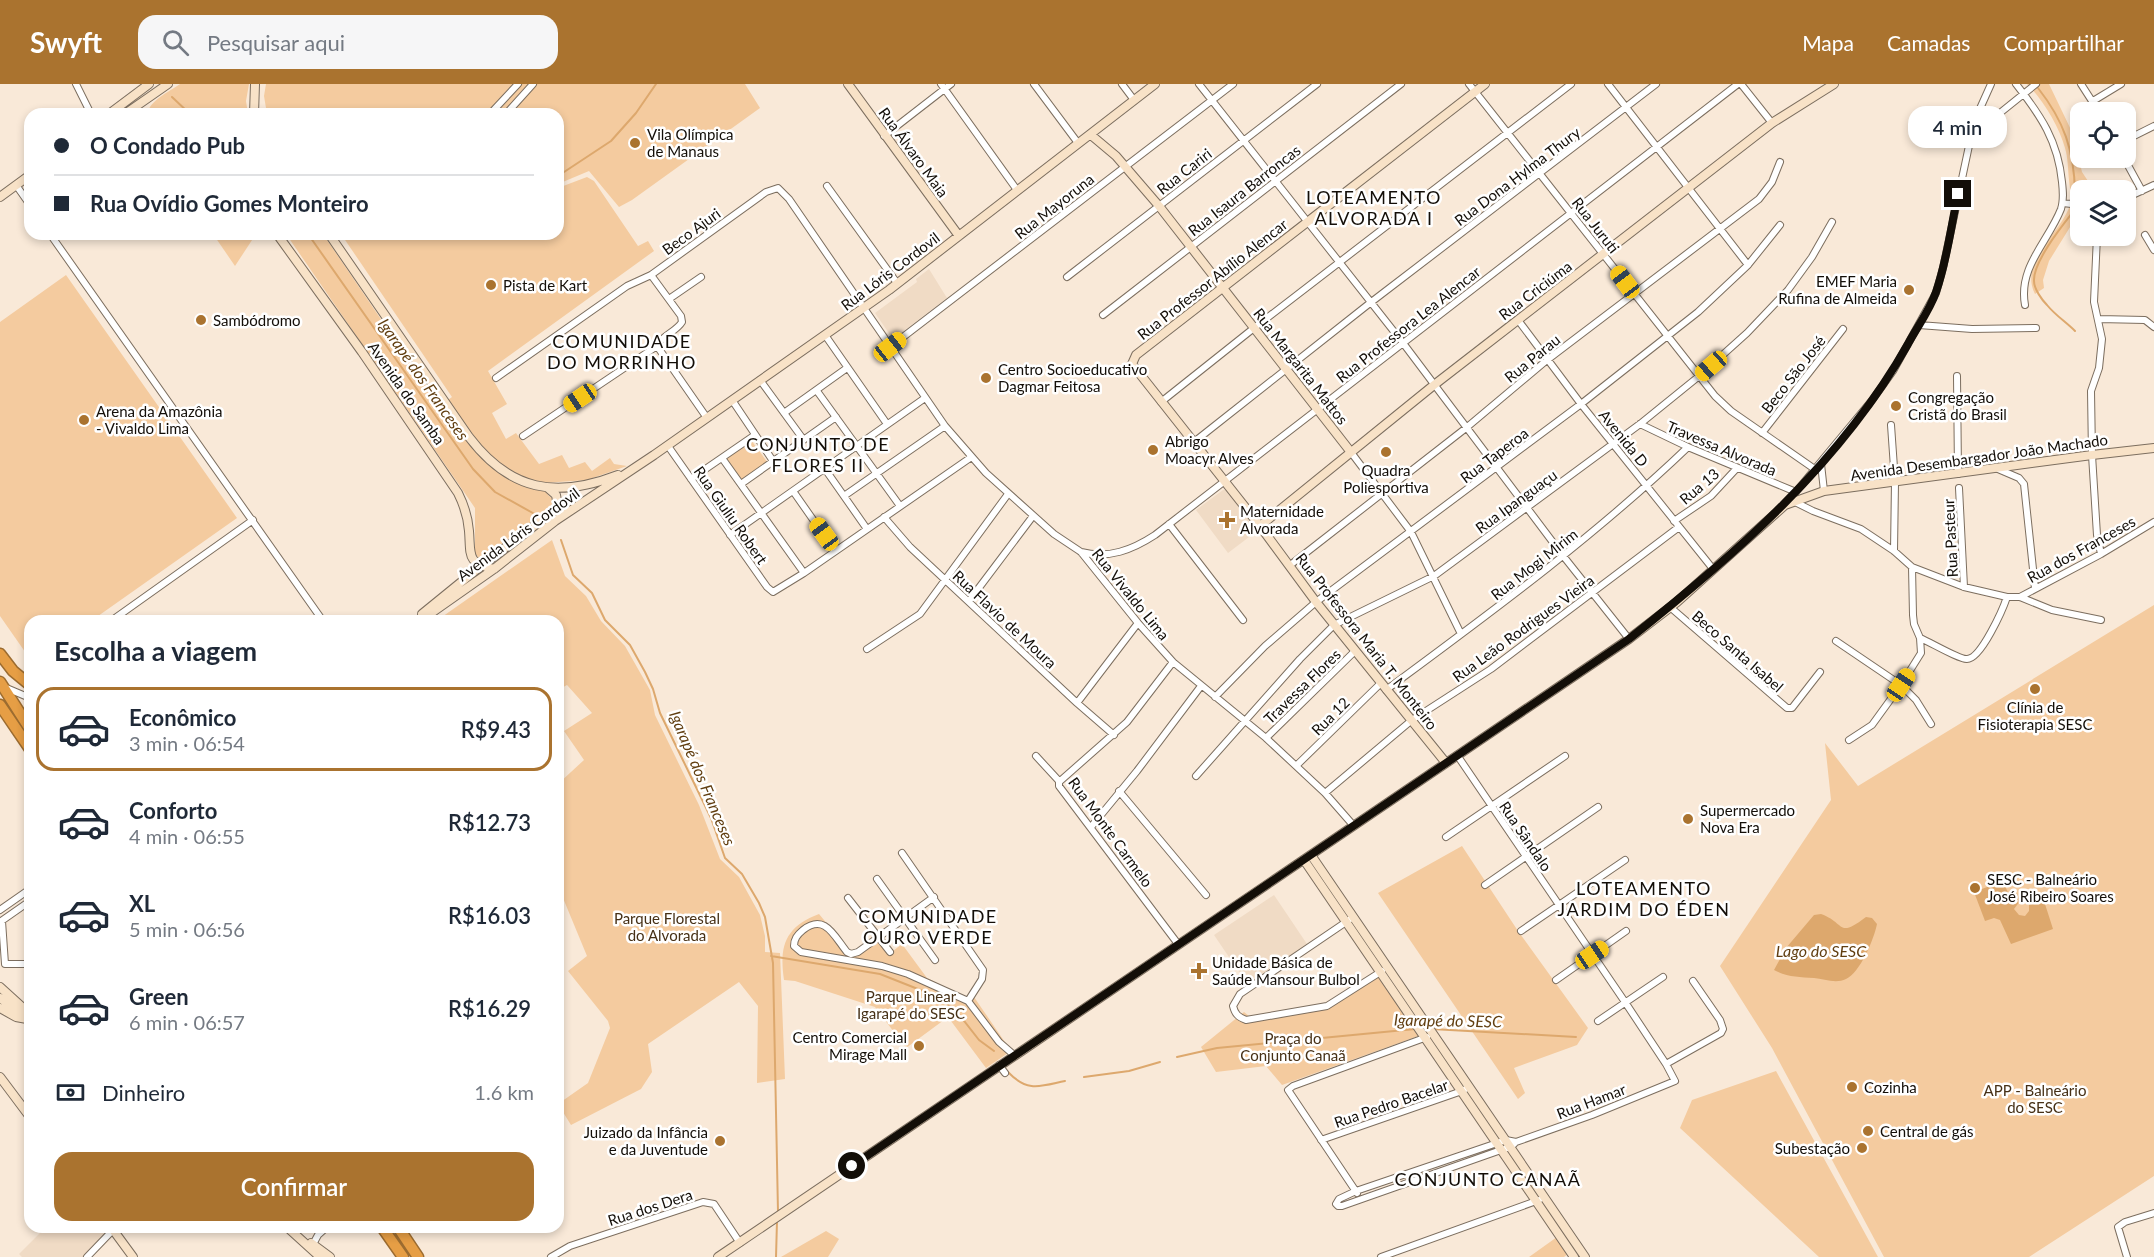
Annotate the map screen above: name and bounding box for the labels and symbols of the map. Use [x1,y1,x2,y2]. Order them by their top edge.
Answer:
street label: Rua Álvaro Maia [875,104,953,200]
callout: 4 min [1908,107,2008,149]
street label: Rua Dona Hylma Thury [1451,123,1584,229]
place label: Vila Olímpica de Manaus [647,125,734,160]
marker: Vila Olímpica de Manaus [628,136,642,150]
street label: Rua Isaura Barroncas [1184,141,1304,239]
street label: Rua Cariri [1153,144,1215,198]
street label: Rua Mayoruna [1011,170,1097,242]
route end [1944,180,1971,207]
district label: LOTEAMENTO ALVORADA I [1306,186,1442,229]
street label: Rua Juruti [1569,194,1623,256]
street label: Beco Ajuri [658,204,724,258]
street label: Rua Professor Abílio Alencar [1133,215,1291,343]
street label: Rua Lóris Cordovil [837,228,943,314]
street label: Rua Criciúma [1495,257,1575,323]
street label: Rua Professora Lea Alencar [1332,262,1484,386]
car [1607,262,1643,302]
place label: EMEF Maria Rufina de Almeida [1778,272,1897,307]
place label: Pista de Kart [503,276,588,294]
marker: Pista de Kart [484,278,498,292]
marker: EMEF Maria Rufina de Almeida [1902,283,1916,297]
street label: Rua Margarita Mattos [1250,304,1352,428]
place label: Sambódromo [213,311,301,329]
marker: Sambódromo [194,313,208,327]
water label: Igarapé dos Franceses [375,314,474,444]
car [870,329,910,365]
district label: COMUNIDADE DO MORRINHO [547,330,697,373]
street label: Rua Parau [1501,330,1563,386]
street label: Beco São José [1757,332,1829,416]
street label: Avenida do Samba [365,338,449,448]
car [1692,347,1730,385]
place label: Centro Socioeducativo Dagmar Feitosa [998,360,1147,395]
marker: Centro Socioeducativo Dagmar Feitosa [979,371,993,385]
car [560,380,600,416]
place label: Congregação Cristã do Brasil [1908,388,2007,423]
marker: Congregação Cristã do Brasil [1889,399,1903,413]
place label: Arena da Amazônia - Vivaldo Lima [96,402,223,437]
street label: Avenida D [1596,406,1652,470]
marker: Arena da Amazônia - Vivaldo Lima [77,413,91,427]
street label: Travessa Alvorada [1664,417,1780,479]
street label: Rua Taperoa [1457,424,1531,486]
street label: Avenida Desembargador João Machado [1849,430,2109,484]
place label: Abrigo Moacyr Alves [1165,432,1254,467]
district label: CONJUNTO DE FLORES II [746,433,890,476]
marker: Abrigo Moacyr Alves [1146,443,1160,457]
marker: Quadra Poliesportiva [1379,445,1393,459]
place label: Quadra Poliesportiva [1343,461,1429,496]
street label: Rua Giuliu Robert [690,463,772,568]
street label: Rua 13 [1676,464,1722,508]
street label: Rua Ipanguaçu [1472,465,1560,537]
street label: Avenida Lóris Cordovil [453,484,583,584]
street label: Rua Pasteur [1939,498,1961,578]
place label: Maternidade Alvorada [1240,502,1324,537]
marker: Maternidade Alvorada [1218,511,1236,529]
street label: Rua dos Franceses [2024,512,2138,586]
car [806,514,842,554]
street label: Rua Mogi Mirim [1487,525,1581,603]
street label: Rua Vivaldo Lima [1089,545,1173,643]
street label: Rua Professora Maria T. Monteiro [1292,549,1442,733]
street label: Rua Flavio de Moura [949,566,1061,672]
street label: Rua Leão Rodrigues Vieira [1449,571,1597,685]
street label: Beco Santa Isabel [1689,606,1787,696]
street label: Travessa Flores [1260,645,1344,727]
car [1883,665,1919,705]
marker: Clínia de Fisioterapia SESC [2028,682,2042,696]
street label: Rua 12 [1307,693,1353,739]
place label: Clínia de Fisioterapia SESC [1978,698,2092,733]
water label: Igarapé dos Franceses [666,708,740,849]
street label: Rua Monte Carmelo [1065,773,1157,891]
street label: Rua Sândalo [1496,798,1556,874]
place label: Supermercado Nova Era [1700,801,1795,836]
marker: Supermercado Nova Era [1681,812,1695,826]
place label: SESC - Balneário José Ribeiro Soares [1987,870,2114,905]
district label: LOTEAMENTO JARDIM DO ÉDEN [1558,877,1730,920]
marker: SESC - Balneário José Ribeiro Soares [1968,881,1982,895]
district label: COMUNIDADE OURO VERDE [858,905,998,948]
park label: Parque Florestal do Alvorada [614,909,720,944]
car [1572,937,1612,973]
water label: Lago do SESC [1776,941,1867,960]
place label: Unidade Básica de Saúde Mansour Bulbol [1212,953,1360,988]
marker: Unidade Básica de Saúde Mansour Bulbol [1190,962,1208,980]
park label: Parque Linear Igarapé do SESC [857,987,965,1022]
water label: Igarapé do SESC [1394,1010,1503,1030]
place label: Centro Comercial Mirage Mall [793,1028,907,1063]
park label: Praça do Conjunto Canaã [1240,1029,1346,1064]
marker: Centro Comercial Mirage Mall [912,1039,926,1053]
street label: Rua Pedro Bacelar [1332,1075,1451,1131]
place label: Cozinha [1864,1078,1917,1096]
street label: Rua Hamar [1554,1079,1629,1122]
marker: Cozinha [1845,1080,1859,1094]
park label: APP - Balneário do SESC [1984,1081,2086,1116]
place label: Central de gás [1880,1122,1974,1140]
place label: Juizado da Infância e da Juventude [584,1123,708,1158]
marker: Central de gás [1861,1124,1875,1138]
marker: Juizado da Infância e da Juventude [713,1134,727,1148]
place label: Subestação [1775,1139,1850,1157]
marker: Subestação [1855,1141,1869,1155]
route start [838,1152,865,1179]
district label: CONJUNTO CANAÃ [1395,1168,1581,1190]
street label: Rua dos Dera [605,1185,695,1229]

